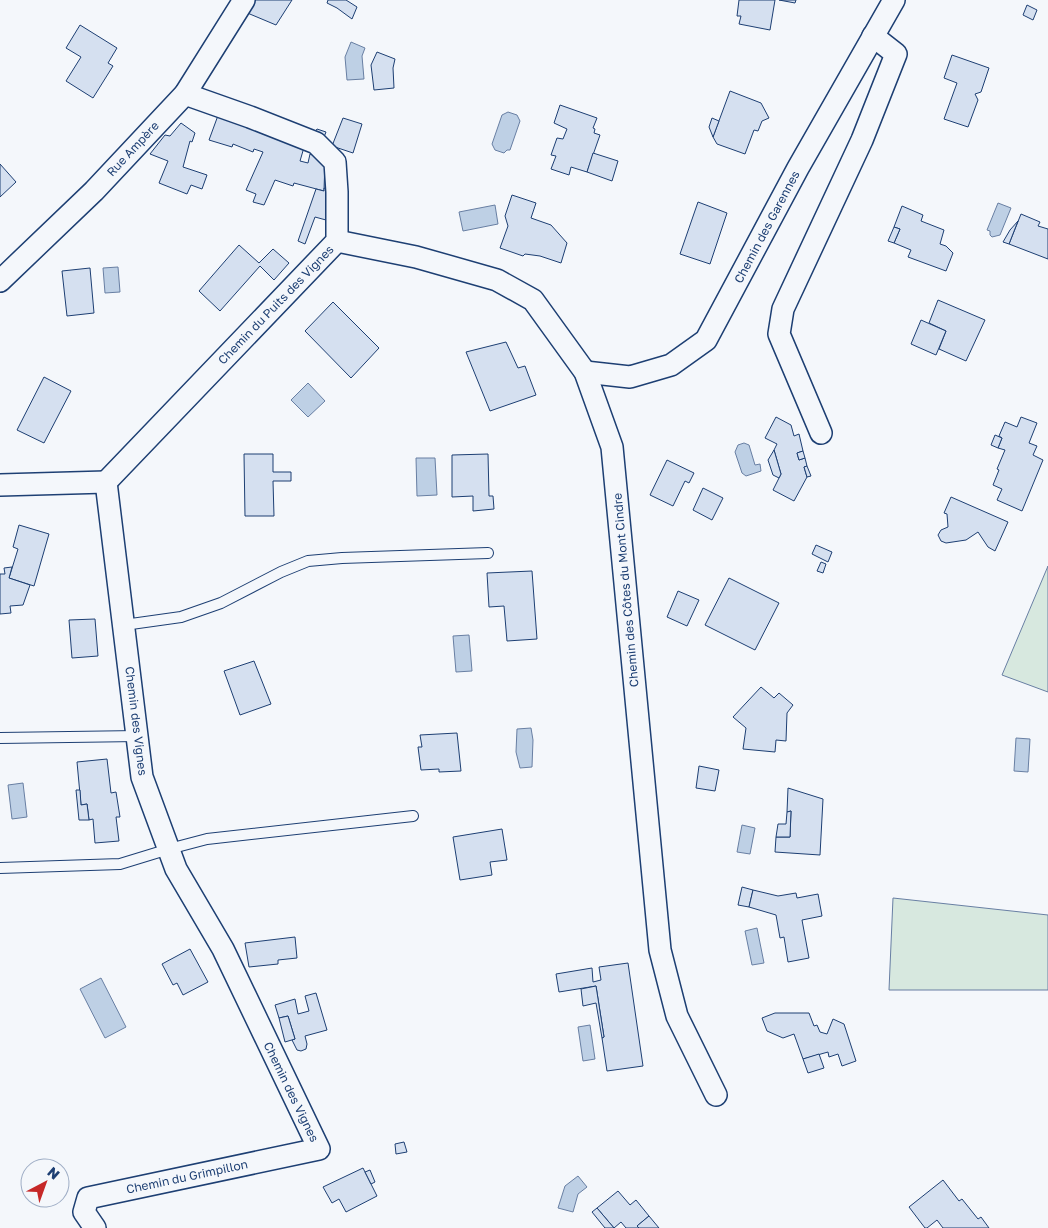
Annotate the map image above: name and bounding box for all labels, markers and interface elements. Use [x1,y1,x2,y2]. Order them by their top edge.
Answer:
street label: Rue Ampère [103,118,162,179]
street label: Chemin des Garennes [731,168,803,286]
street label: Chemin du Puits des Vignes [215,242,337,367]
street label: Chemin des Côtes du Mont Cindre [610,492,641,688]
street label: Chemin des Vignes [122,666,151,776]
street label: Chemin des Vignes [261,1039,322,1144]
street label: Chemin du Grimpillon [125,1156,249,1197]
north arrow [20,1158,70,1208]
text: N [44,1163,63,1183]

